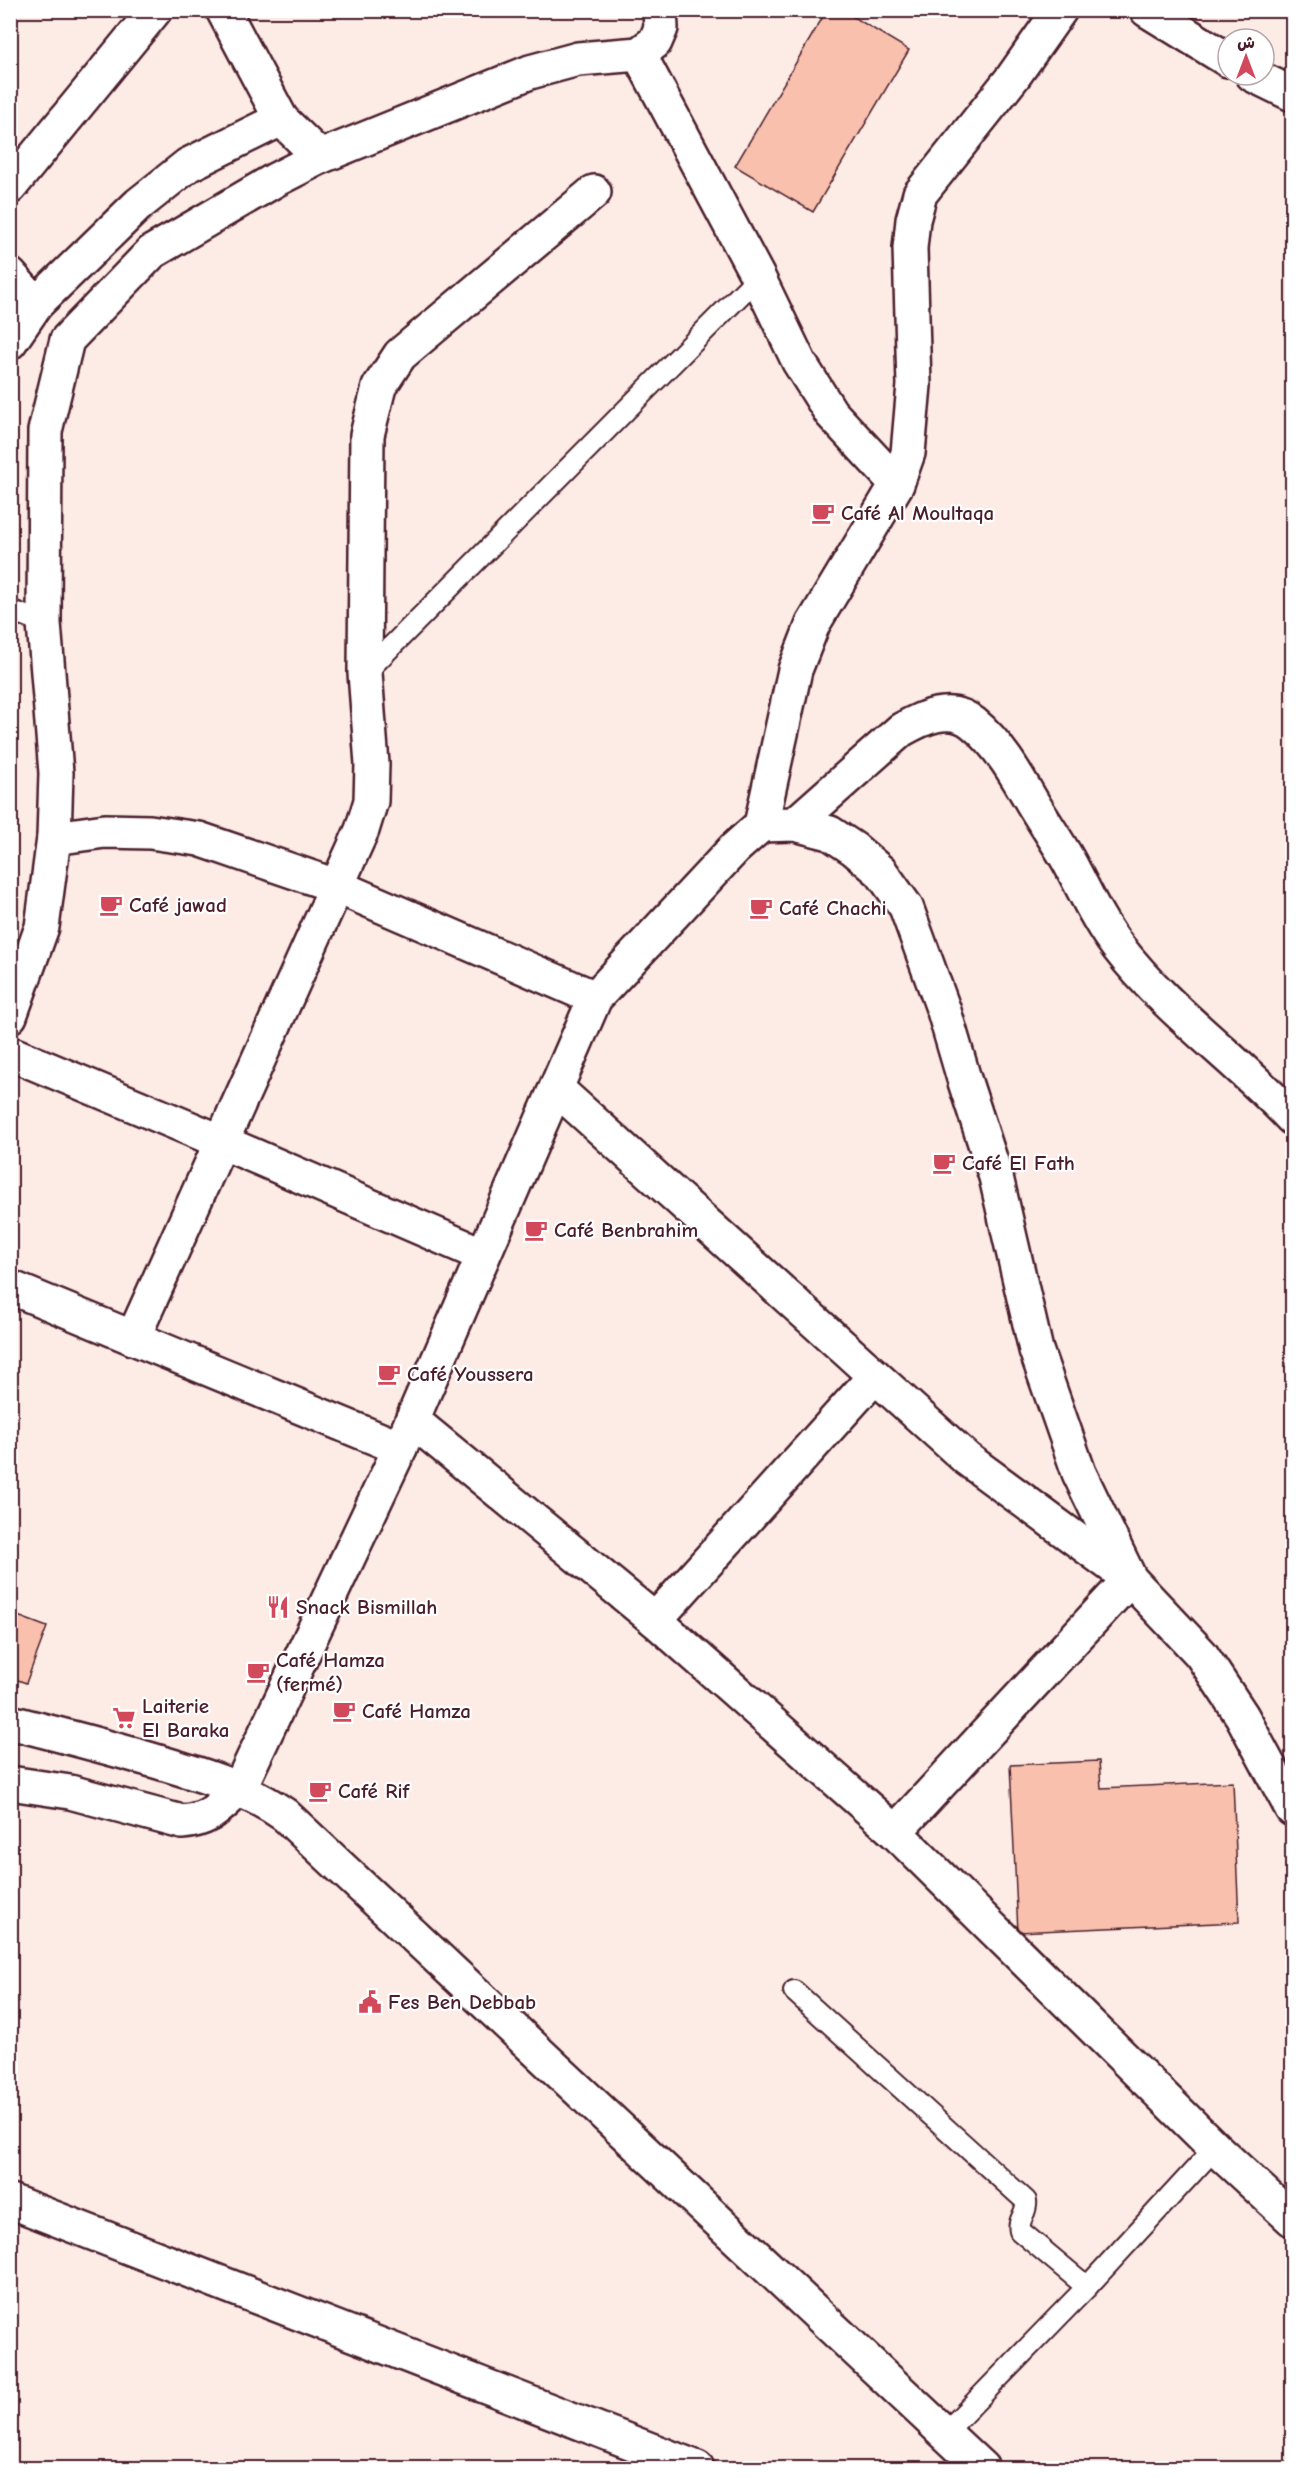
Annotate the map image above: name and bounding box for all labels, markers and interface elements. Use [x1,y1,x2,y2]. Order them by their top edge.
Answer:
north arrow [1216,27,1276,87]
text: ش [1237,34,1255,52]
cafe icon: Café Al Moultaqa [810,500,836,526]
place label: Café Al Moultaqa [841,501,994,525]
cafe icon: Café jawad [98,892,124,918]
place label: Café jawad [129,893,227,917]
cafe icon: Café Chachi [748,895,774,921]
place label: Café Chachi [779,896,887,920]
cafe icon: Café El Fath [931,1150,957,1176]
place label: Café El Fath [962,1151,1075,1175]
cafe icon: Café Benbrahim [523,1217,549,1243]
place label: Café Benbrahim [554,1218,698,1242]
cafe icon: Café Youssera [376,1361,402,1387]
place label: Café Youssera [407,1362,534,1386]
restaurant icon: Snack Bismillah [265,1594,291,1620]
place label: Snack Bismillah [296,1595,437,1619]
place label: Café Hamza (fermé) [276,1648,385,1696]
cafe icon: Café Hamza (fermé) [245,1659,271,1685]
place label: Laiterie El Baraka [142,1694,229,1742]
cafe icon: Café Hamza [331,1698,357,1724]
place label: Café Hamza [362,1699,471,1723]
supermarket icon: Laiterie El Baraka [111,1705,137,1731]
cafe icon: Café Rif [307,1778,333,1804]
place label: Café Rif [338,1779,411,1803]
public building icon: Fes Ben Debbab [357,1989,383,2015]
place label: Fes Ben Debbab [388,1990,536,2014]

